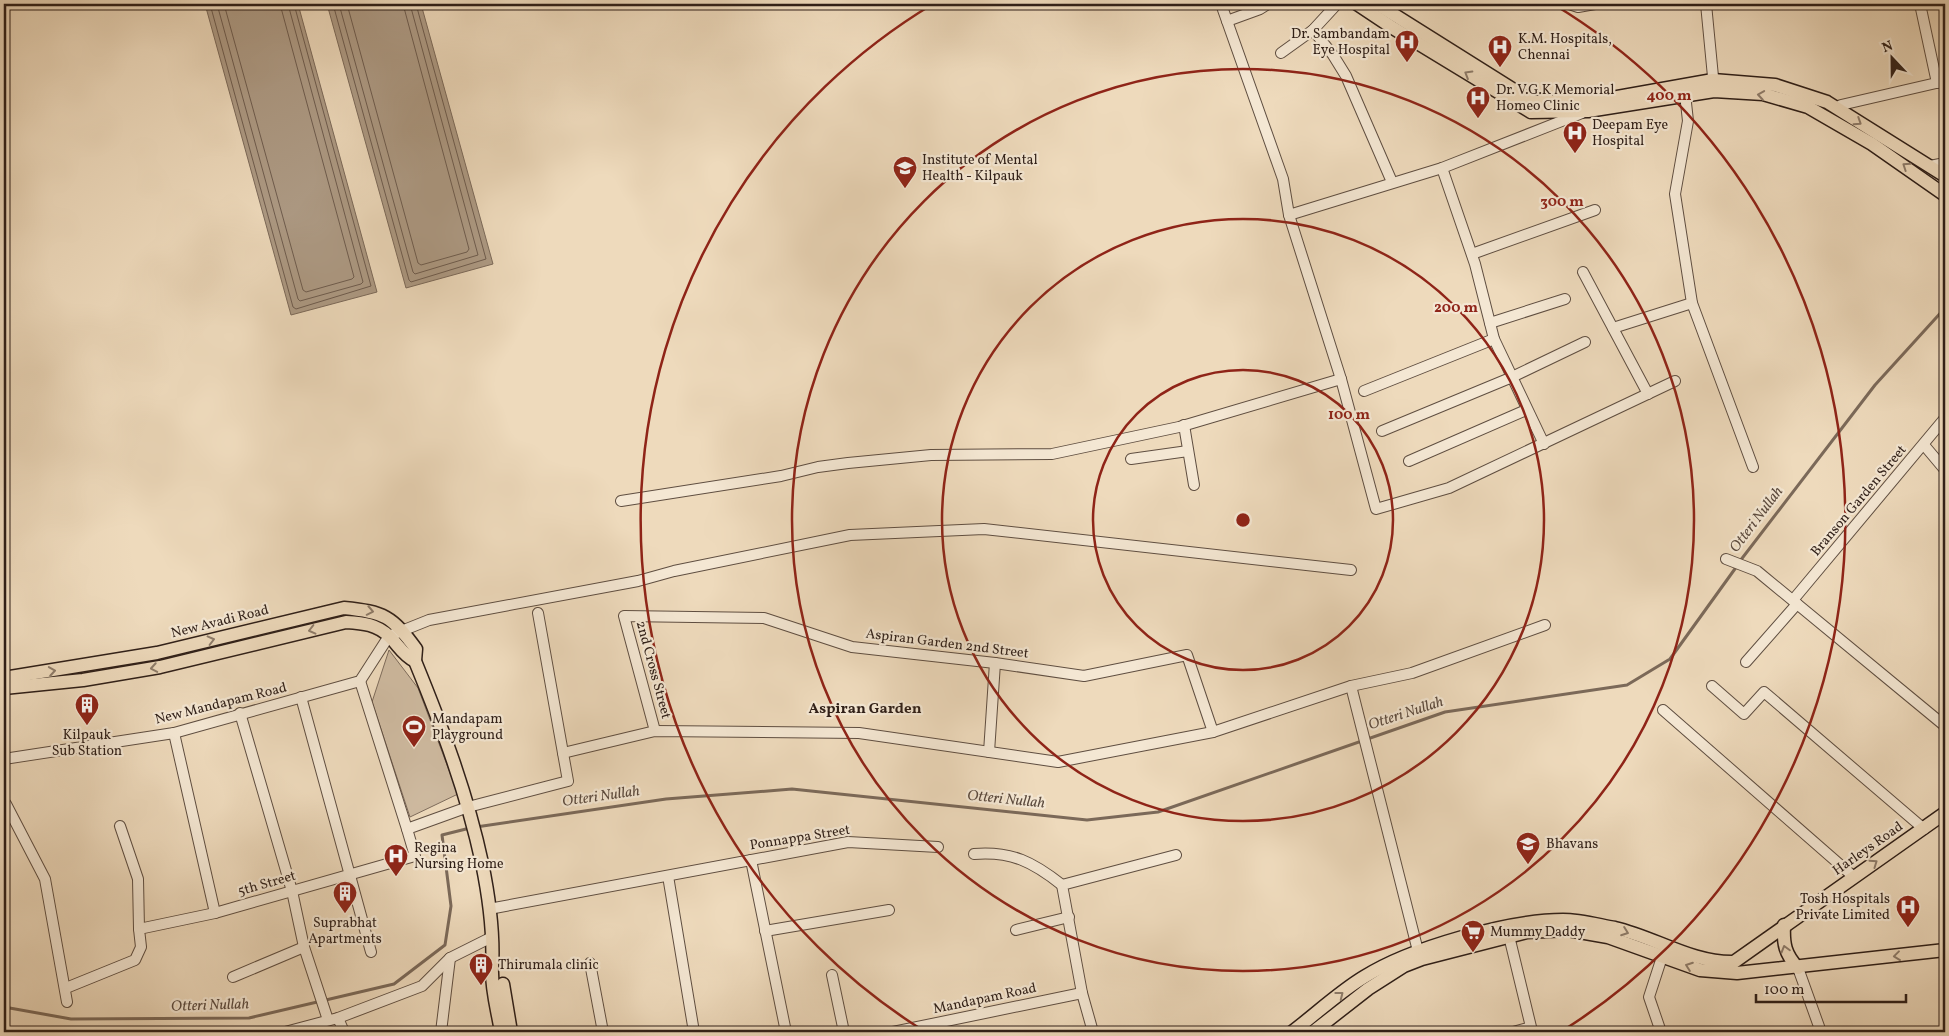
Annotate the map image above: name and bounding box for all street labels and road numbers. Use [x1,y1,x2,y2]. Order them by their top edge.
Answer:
street label: Branson Garden Street [1807,441,1911,561]
street label: New Avadi Road [169,601,271,643]
street label: 2nd Cross Street [631,619,675,721]
street label: Aspiran Garden 2nd Street [864,625,1030,663]
street label: New Mandapam Road [153,678,289,730]
street label: Harleys Road [1829,818,1907,880]
street label: Ponnappa Street [748,821,852,855]
street label: 5th Street [236,867,298,901]
street label: Mandapam Road [932,979,1038,1019]

